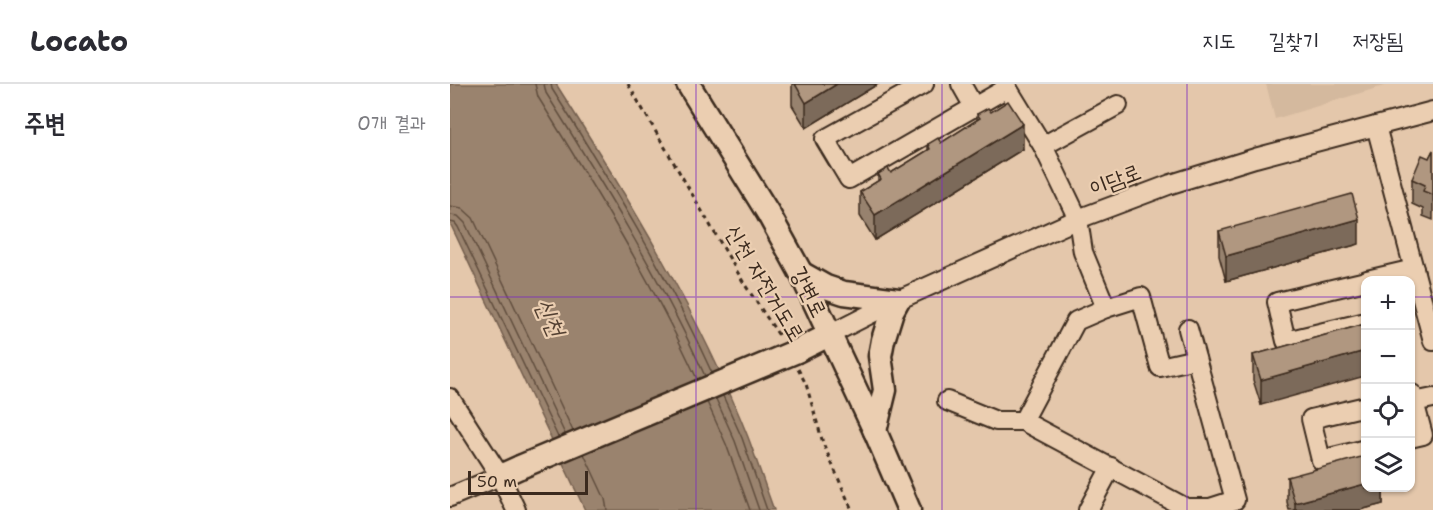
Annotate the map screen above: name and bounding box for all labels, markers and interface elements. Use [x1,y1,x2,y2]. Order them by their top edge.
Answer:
text: Locato [30,22,128,60]
text: 지도 [1202,27,1236,55]
text: 길찾기 [1269,27,1319,55]
text: 저장됨 [1352,27,1403,55]
text: 주변 [24,105,66,140]
text: 0개 결과 [357,110,426,136]
street label: 이담로 [1085,157,1145,203]
street label: 신천 자전거도로 [719,219,811,347]
street label: 강변로 [784,262,834,322]
map controls [1361,276,1415,492]
button: + [1361,276,1415,330]
water label: 신천 [528,293,574,344]
button: − [1361,330,1415,384]
button: locate [1361,384,1415,438]
button: layers [1361,438,1415,492]
scale bar [468,468,588,496]
text: 50 m [477,471,517,492]

